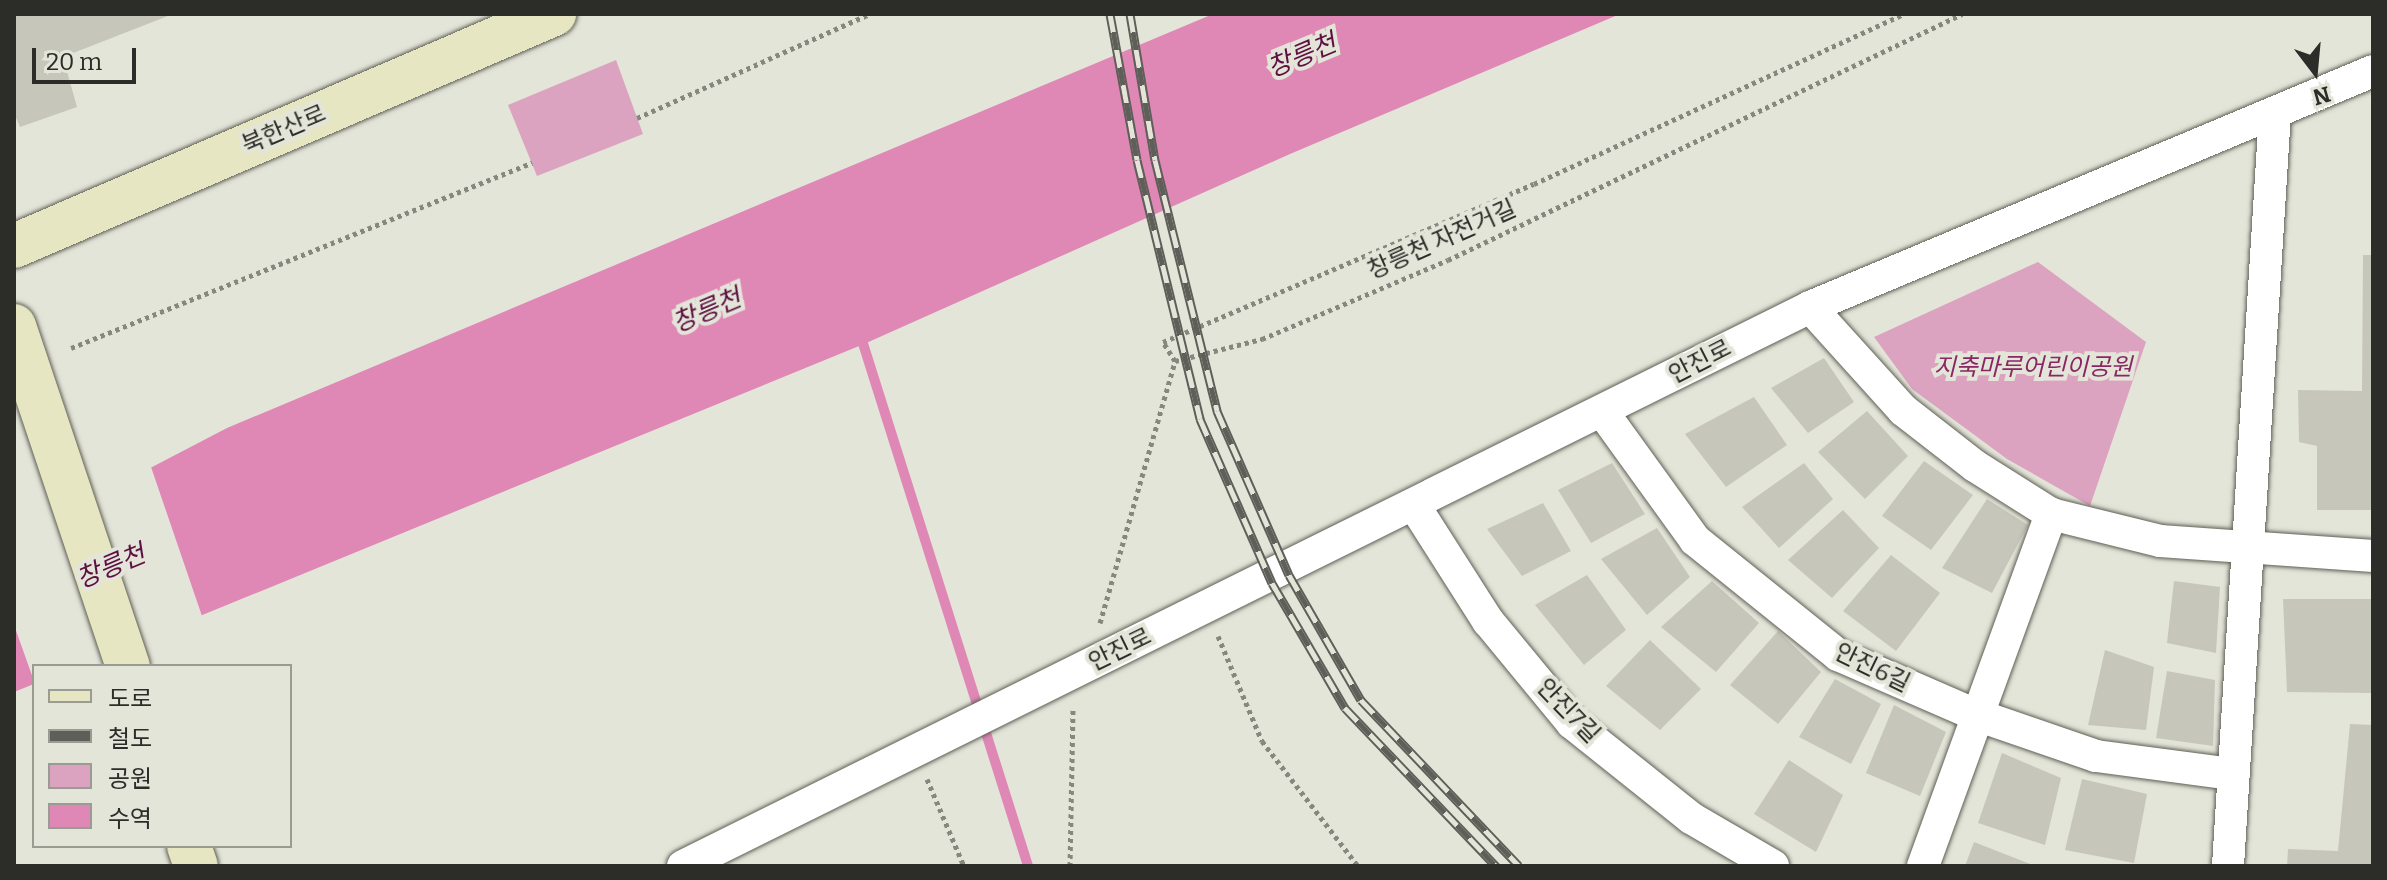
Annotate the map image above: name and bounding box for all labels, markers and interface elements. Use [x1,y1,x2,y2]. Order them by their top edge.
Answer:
water label: 창릉천 [1263,28,1341,84]
scale bar [36,32,140,82]
north arrow [2275,32,2355,112]
text: 20 m [46,48,102,76]
text: N [2310,80,2334,111]
street label: 북한산로 [238,99,330,161]
street label: 창릉천 자전거길 [1363,194,1521,286]
water label: 창릉천 [668,283,746,339]
street label: 안진로 [1664,334,1736,390]
park label: 지축마루어린이공원 [1934,354,2132,382]
water label: 창릉천 [72,539,150,595]
street label: 안진로 [1084,623,1156,677]
street label: 안진6길 [1830,637,1914,699]
legend [32,664,292,848]
street label: 안진7길 [1530,673,1606,749]
text: 도로 [108,685,152,713]
text: 철도 [108,725,152,753]
text: 공원 [108,765,152,793]
text: 수역 [108,805,152,833]

